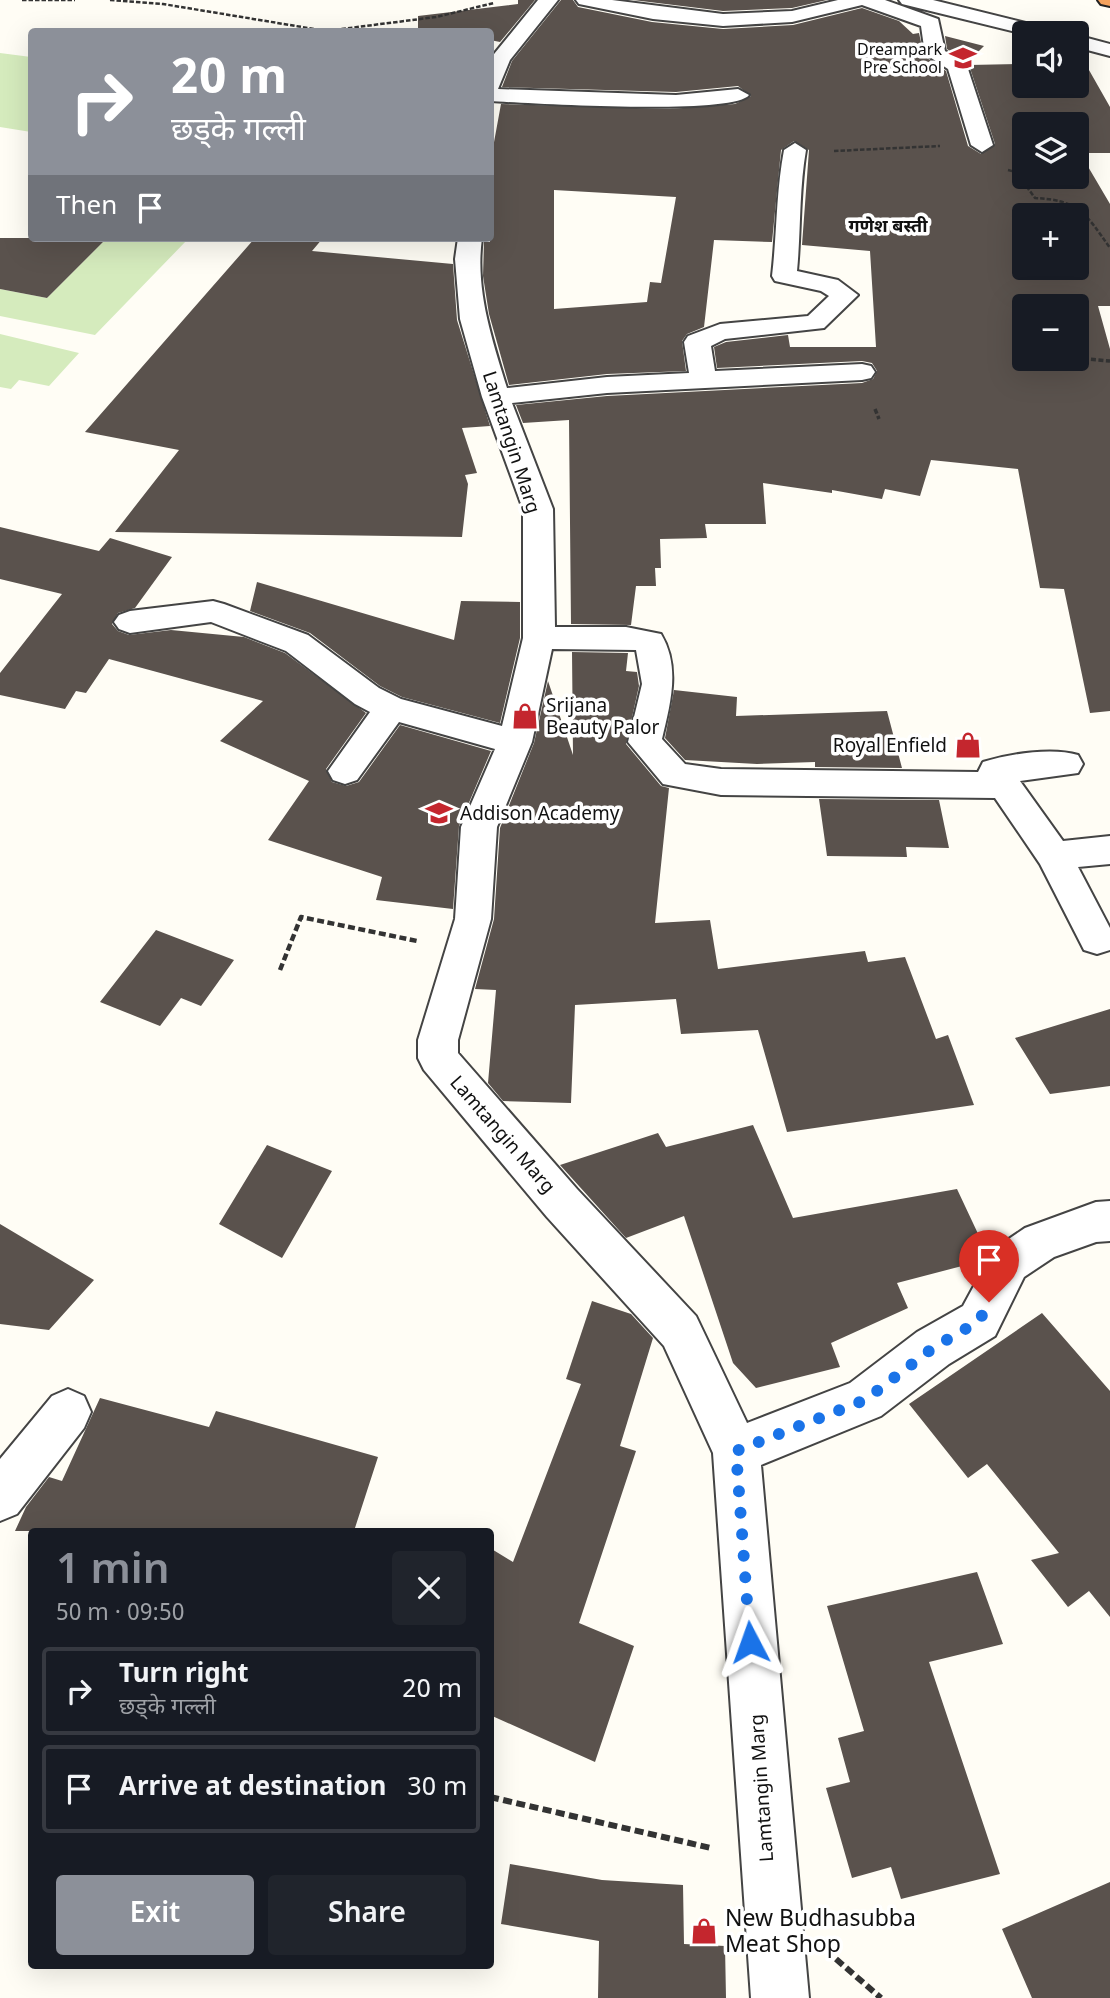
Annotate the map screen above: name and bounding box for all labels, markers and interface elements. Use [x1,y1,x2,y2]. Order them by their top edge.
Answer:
map controls [1012,21,1089,371]
button: sound [1012,21,1089,98]
place label: Dreampark Pre School [857,41,942,80]
school or university icon: Dreampark Pre School [948,43,978,73]
text: 20 m [171,49,287,113]
icon: right [56,56,147,147]
text: छड्के गल्ली [171,111,306,153]
button: layers [1012,112,1089,189]
icon: arrive [131,189,169,227]
text: Then [56,191,117,225]
button: + [1012,203,1089,280]
district label: गणेश बस्ती [848,216,928,239]
button: − [1012,294,1089,371]
street label: Lamtangin Marg [475,368,544,517]
place label: Srijana Beauty Palor [546,695,660,742]
shop icon: Srijana Beauty Palor [510,701,540,731]
shop icon: Royal Enfield [953,730,983,760]
place label: Royal Enfield [833,735,947,760]
school or university icon: Addison Academy [424,798,454,828]
place label: Addison Academy [460,803,620,828]
street label: Lamtangin Marg [443,1072,559,1200]
pin [959,1230,1019,1302]
icon: arrive [970,1241,1008,1279]
text: 1 min [56,1545,169,1600]
button: close [392,1551,466,1625]
text: 50 m · 09:50 [56,1599,184,1629]
position arrow [713,1605,787,1679]
text: Turn right [119,1659,249,1693]
icon: right [60,1672,98,1710]
text: 20 m [402,1674,462,1708]
text: छड्के गल्ली [119,1693,216,1723]
street label: Lamtangin Marg [746,1713,781,1863]
icon: arrive [60,1770,98,1808]
text: Arrive at destination [119,1772,387,1806]
text: 30 m [408,1772,467,1806]
button: Exit [56,1875,254,1955]
button: Share [268,1875,466,1955]
place label: New Budhasubba Meat Shop [725,1905,916,1961]
shop icon: New Budhasubba Meat Shop [689,1916,719,1946]

